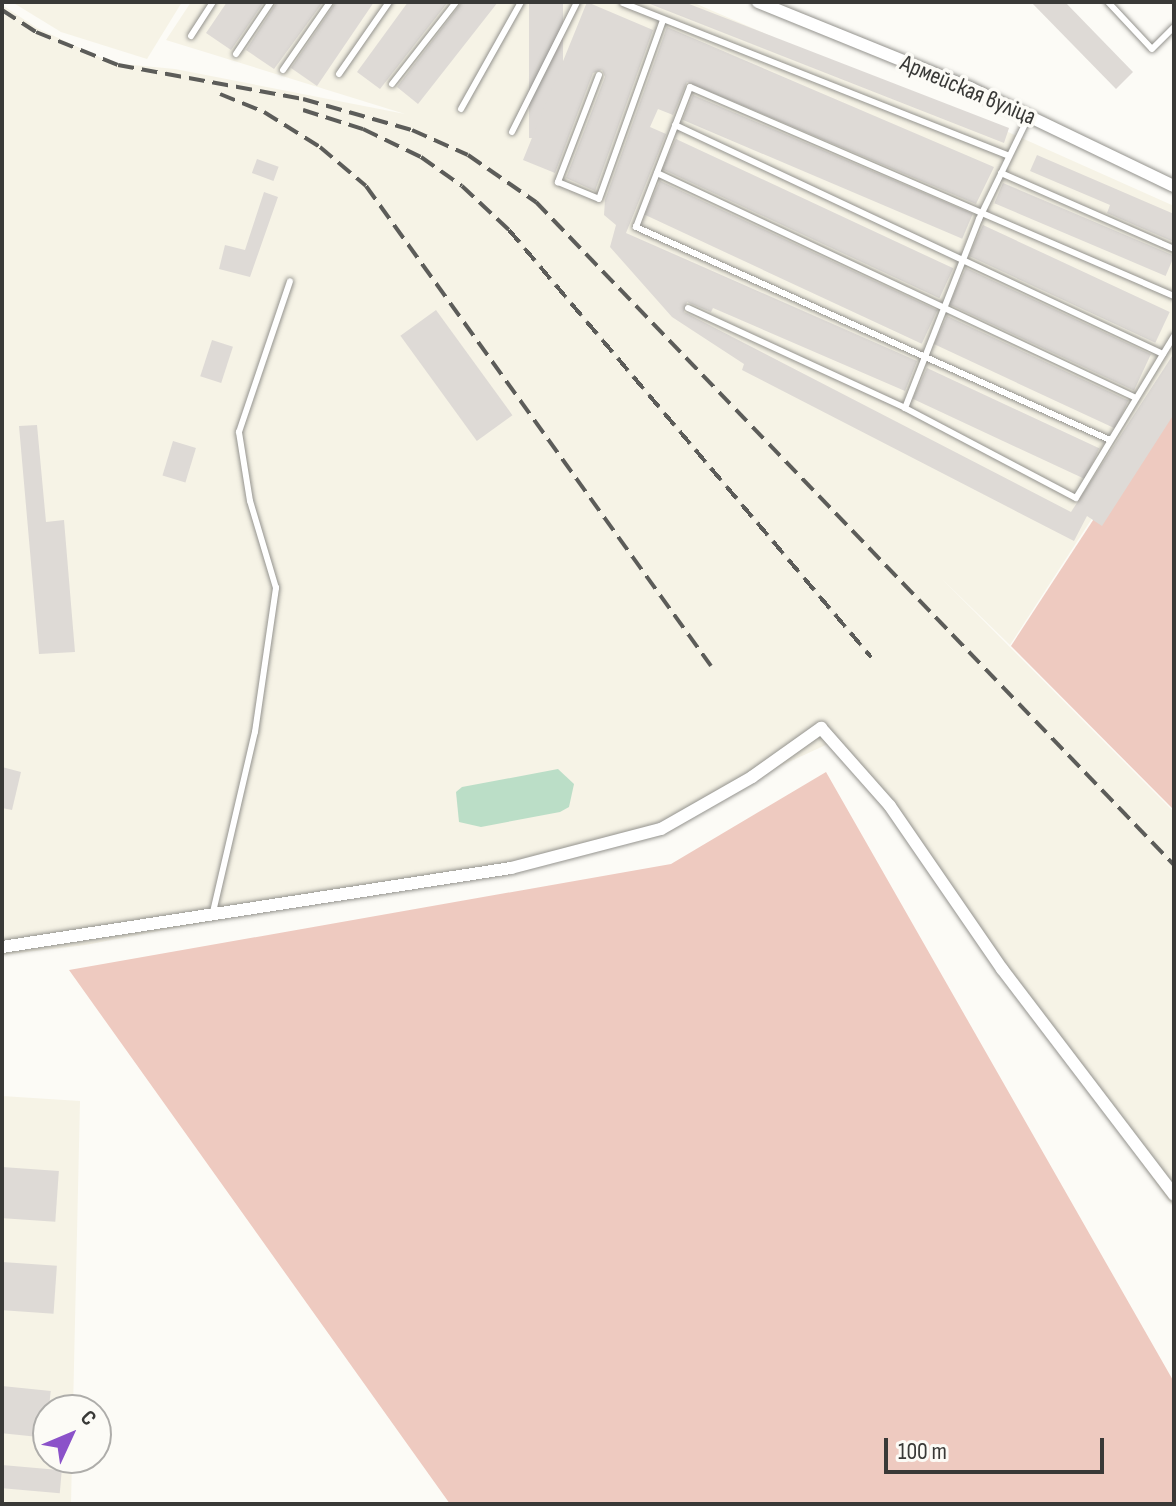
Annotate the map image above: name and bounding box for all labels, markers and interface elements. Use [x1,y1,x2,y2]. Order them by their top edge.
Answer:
street label: Армейская вуліца [896,49,1040,131]
north arrow [32,1394,112,1474]
text: С [75,1405,102,1432]
scale bar [888,1422,1108,1472]
text: 100 m [898,1437,947,1466]

